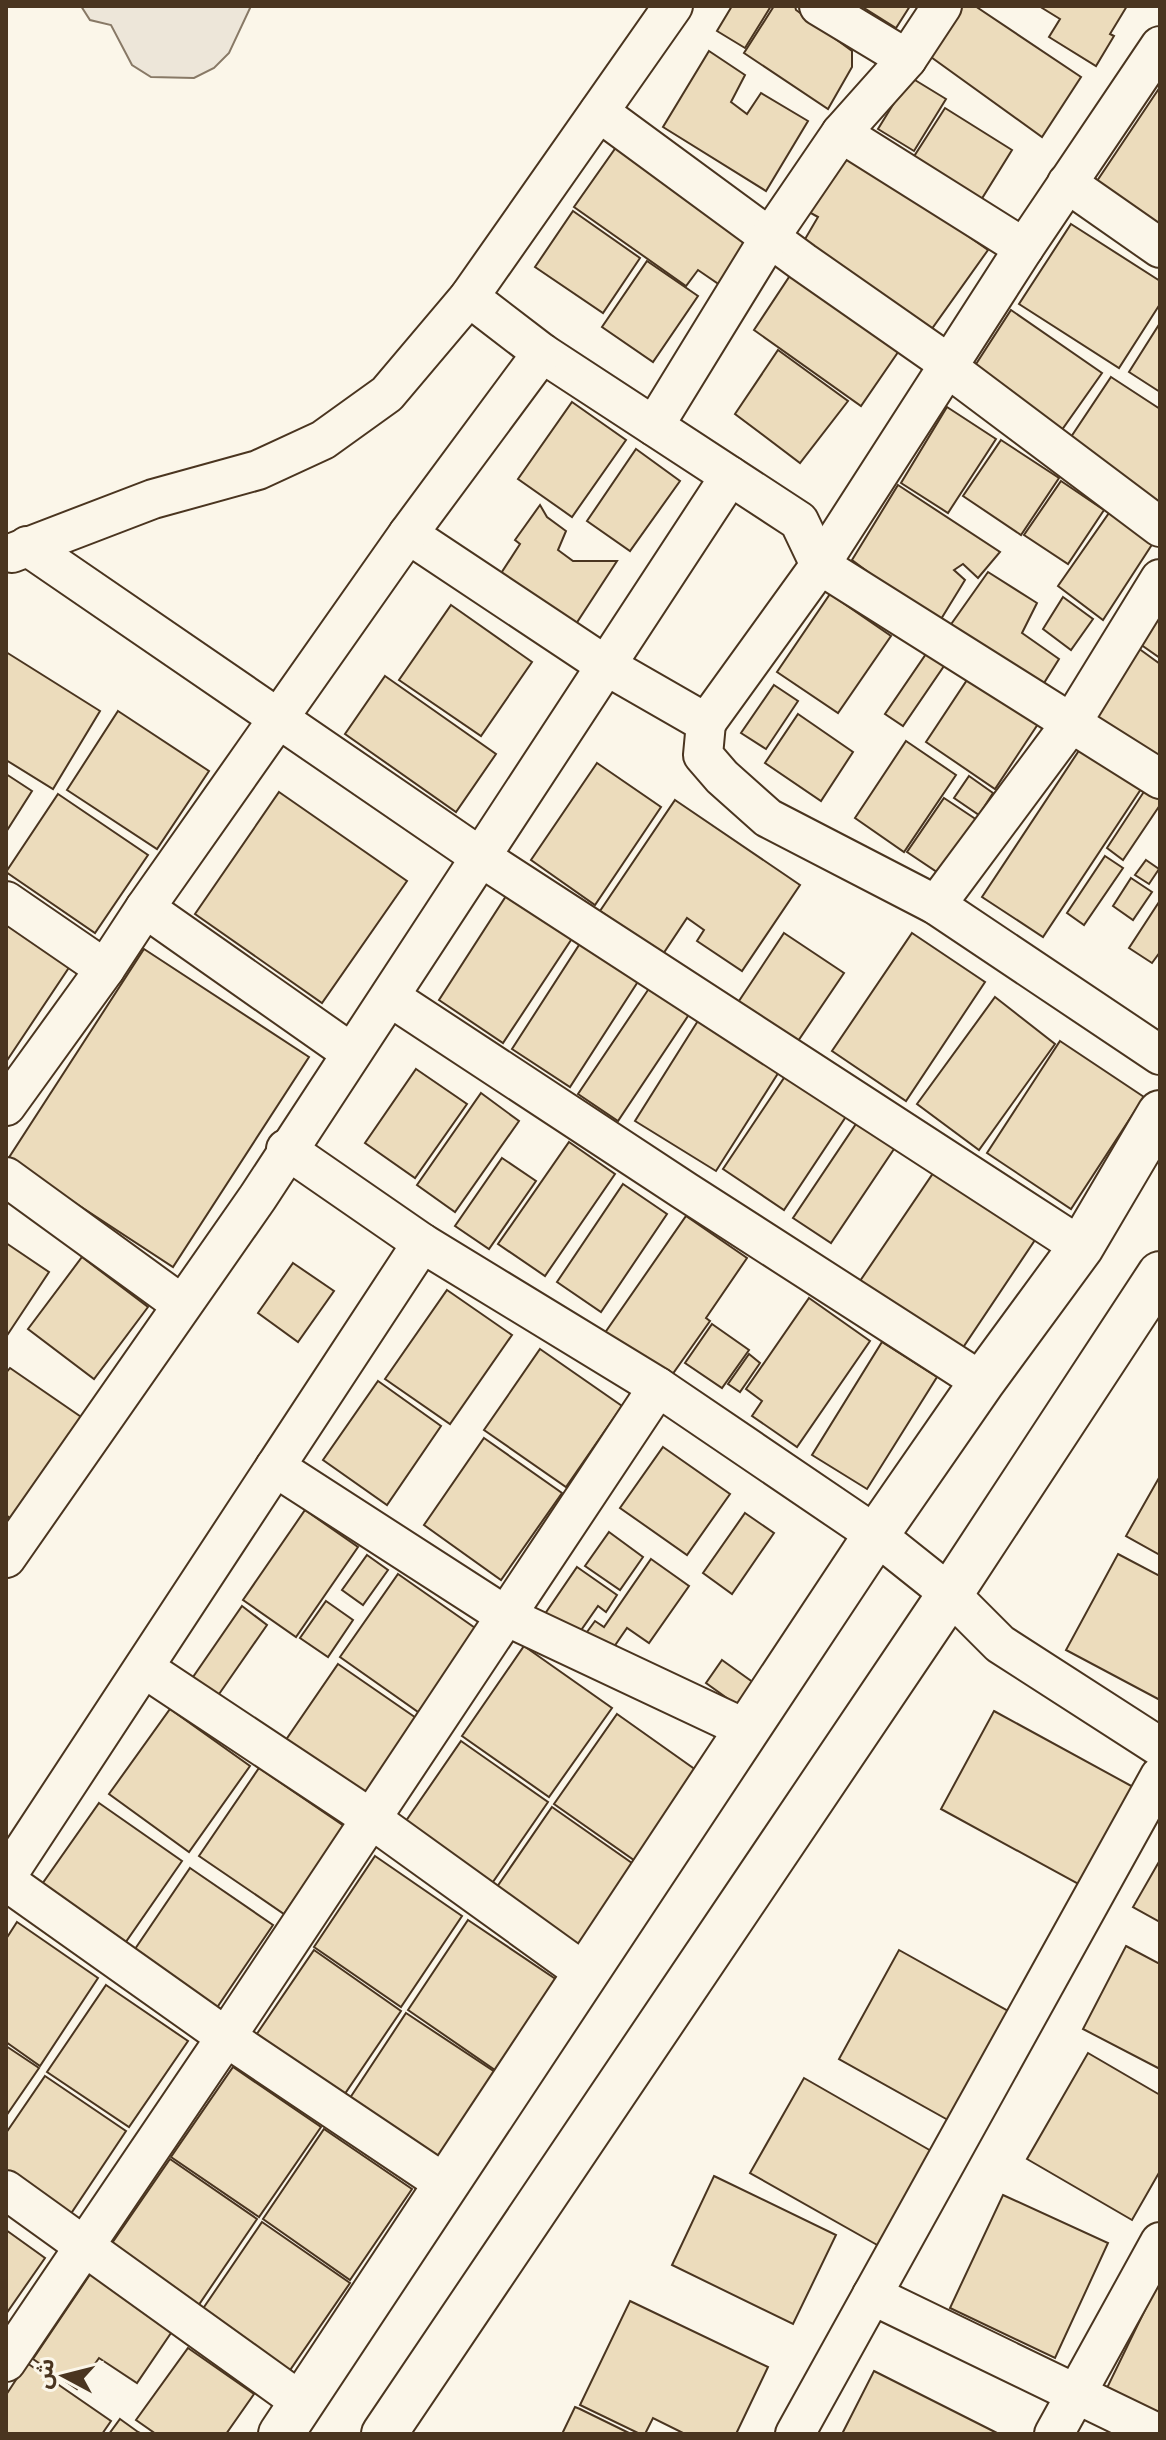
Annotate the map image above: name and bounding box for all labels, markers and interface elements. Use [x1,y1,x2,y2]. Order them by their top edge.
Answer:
north arrow [24,2336,104,2416]
text: ش [24,2356,61,2390]

